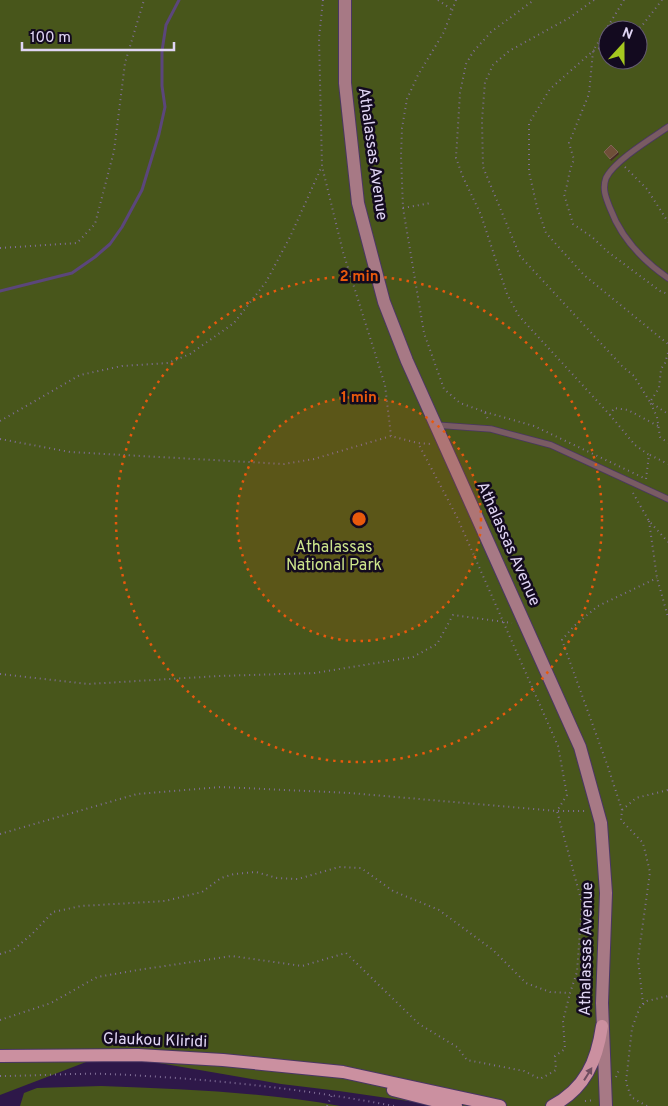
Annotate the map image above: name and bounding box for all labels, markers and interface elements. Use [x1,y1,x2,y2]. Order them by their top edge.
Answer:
scale bar [22,20,175,52]
north arrow [598,20,648,70]
text: N [619,25,635,44]
text: 100 m [30,29,71,48]
street label: Athalassas Avenue [353,86,391,222]
text: 2 min [339,268,379,287]
text: 1 min [341,389,377,408]
street label: Athalassas Avenue [472,479,544,609]
centre of rings [350,510,368,528]
park label: Athalassas National Park [286,538,382,576]
street label: Athalassas Avenue [576,882,598,1016]
street label: Glaukou Kliridi [102,1029,208,1053]
one-way arrow [583,1067,592,1080]

